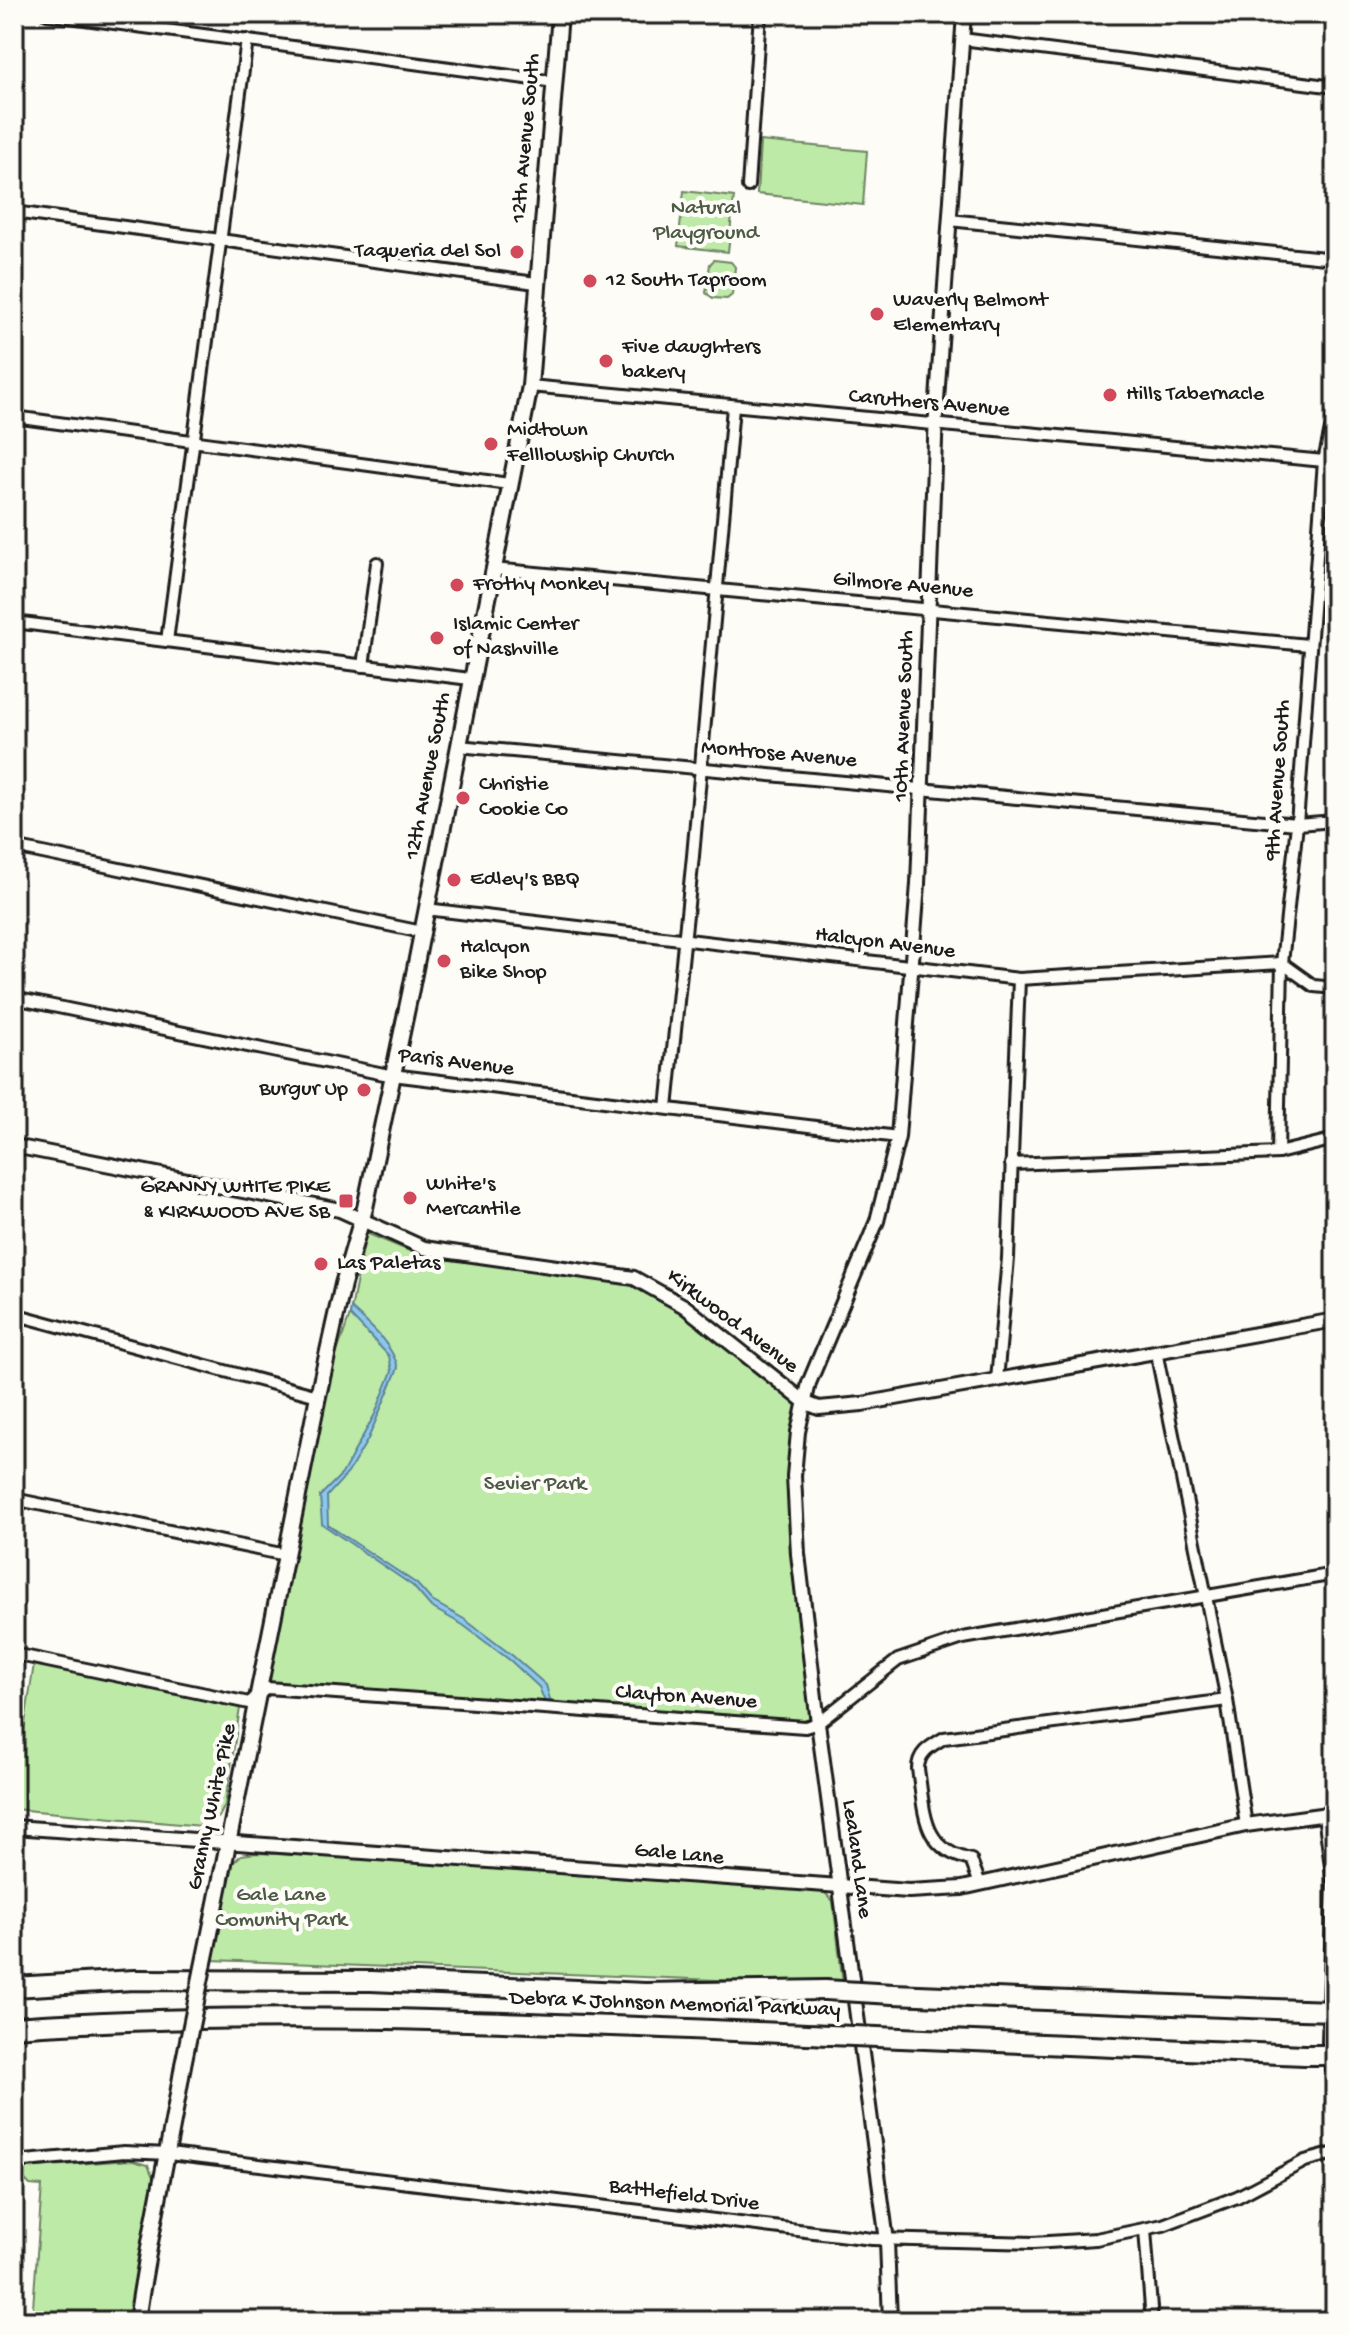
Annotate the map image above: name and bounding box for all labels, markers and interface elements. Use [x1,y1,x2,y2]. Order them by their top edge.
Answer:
street label: 12th Avenue South [507,52,547,225]
park label: Natural Playground [652,196,761,247]
place label: Taqueria del Sol [353,239,501,265]
marker: Taqueria del Sol [508,243,526,261]
place label: 12 South Taproom [605,268,767,294]
marker: 12 South Taproom [581,272,599,290]
place label: Waverly Belmont Elementary [893,288,1050,339]
marker: Waverly Belmont Elementary [868,305,886,323]
place label: Five daughters bakery [621,335,761,386]
marker: Five daughters bakery [597,352,615,370]
place label: Hills Tabernacle [1126,382,1265,408]
street label: Caruthers Avenue [847,384,1011,424]
marker: Hills Tabernacle [1101,386,1119,404]
place label: Midtown Felllowship Church [506,418,675,469]
marker: Midtown Felllowship Church [482,435,500,453]
street label: Gilmore Avenue [832,567,975,605]
place label: Frothy Monkey [472,572,610,598]
marker: Frothy Monkey [448,576,466,594]
place label: Islamic Center of Nashville [453,612,581,663]
marker: Islamic Center of Nashville [428,629,446,647]
street label: 10th Avenue South [889,630,921,803]
street label: 12th Avenue South [400,690,458,863]
street label: 9th Avenue South [1260,699,1298,862]
street label: Montrose Avenue [700,735,859,775]
place label: Christie Cookie Co [479,772,568,823]
marker: Christie Cookie Co [454,789,472,807]
place label: Edley's BBQ [470,867,580,893]
marker: Edley's BBQ [445,871,463,889]
street label: Halcyon Avenue [813,922,957,966]
place label: Halcyon Bike Shop [459,935,547,986]
marker: Halcyon Bike Shop [435,952,453,970]
street label: Paris Avenue [396,1043,516,1083]
place label: Burgur Up [258,1077,348,1103]
marker: Burgur Up [355,1081,373,1099]
place label: White's Mercantile [426,1172,521,1223]
place label: GRANNY WHITE PIKE & KIRKWOOD AVE SB [140,1175,331,1226]
marker: White's Mercantile [401,1189,419,1207]
marker: GRANNY WHITE PIKE & KIRKWOOD AVE SB [337,1192,355,1210]
place label: Las Paletas [337,1251,441,1277]
marker: Las Paletas [312,1255,330,1273]
street label: Kirkwood Avenue [661,1264,804,1381]
park label: Sevier Park [484,1472,588,1498]
street label: Clayton Avenue [614,1680,758,1716]
street label: Granny White Pike [183,1721,243,1893]
street label: Lealand Lane [835,1798,877,1921]
street label: Gale Lane [633,1838,725,1872]
park label: Gale Lane Comunity Park [215,1883,349,1934]
street label: Debra K Johnson Memorial Parkway [507,1986,841,2024]
street label: Battlefield Drive [606,2174,761,2218]

